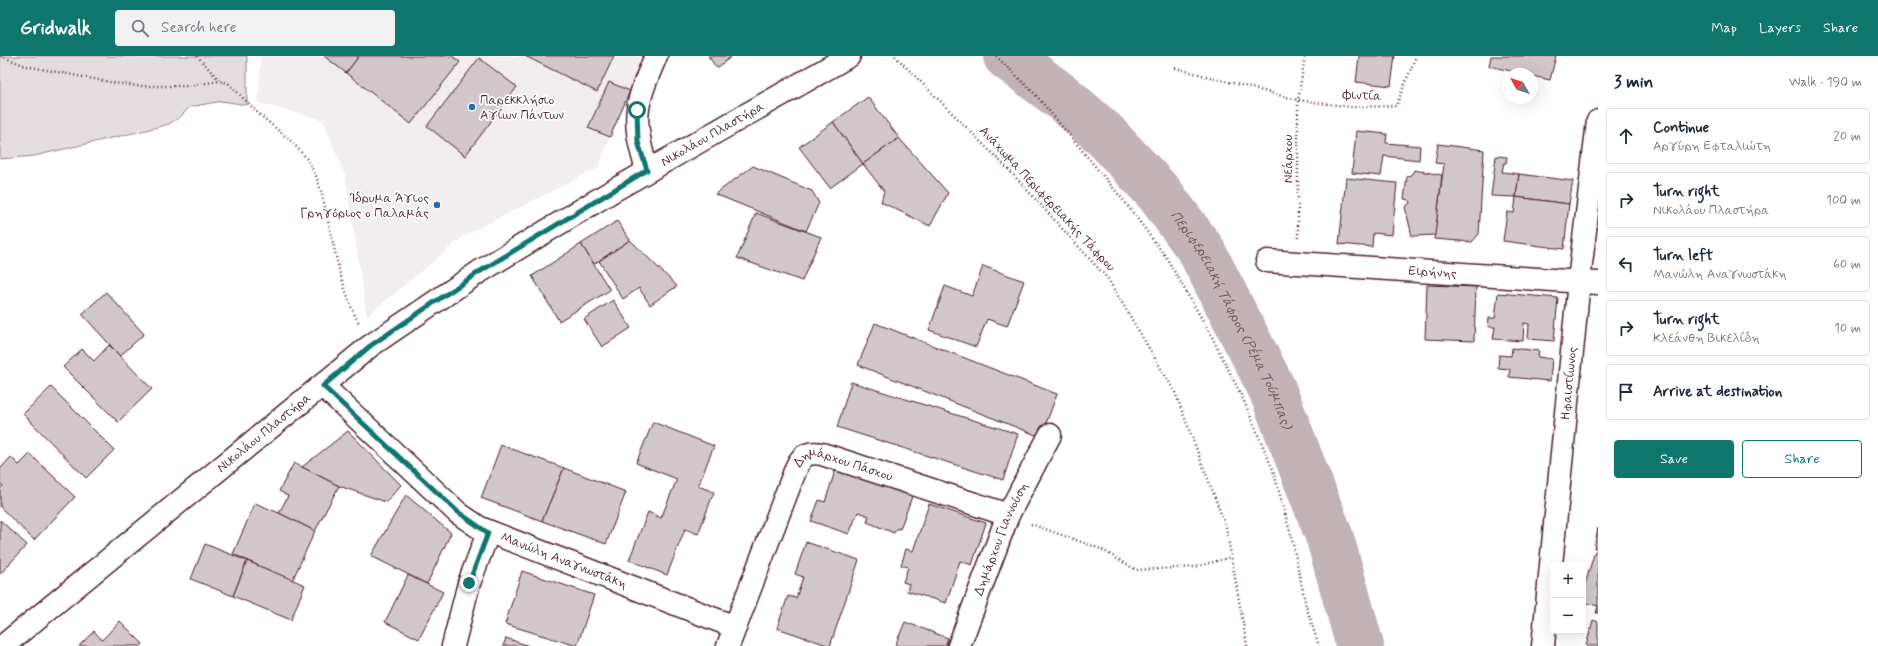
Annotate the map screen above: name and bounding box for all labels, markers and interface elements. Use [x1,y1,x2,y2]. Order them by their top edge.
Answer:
search box [115,10,395,46]
text: Gridwalk [20,16,91,41]
icon: search [129,17,151,39]
text: Search here [161,18,237,38]
text: Map [1711,19,1737,37]
text: Layers [1759,19,1801,37]
text: Share [1823,19,1858,37]
north arrow [1502,68,1538,104]
text: 3 min [1614,71,1653,93]
text: Walk · 190 m [1789,74,1862,91]
street label: Φιντία [1341,87,1382,105]
place label: Παρεκκλήσιο Αγίων Πάντων [480,92,564,124]
street label: Νικολάου Πλαστήρα [658,98,767,170]
route start [628,101,646,119]
marker: Παρεκκλήσιο Αγίων Πάντων [467,102,477,112]
text: Continue [1653,118,1709,138]
street label: Ανάχωμα Περιφερειακής Τάφρου [975,123,1119,275]
icon: ahead [1615,125,1637,147]
text: 20 m [1833,128,1861,145]
street label: Νεάρχου [1280,135,1297,183]
text: Αργύρη Εφταλιώτη [1653,138,1771,155]
text: Turn right [1653,182,1720,202]
icon: right [1615,189,1637,211]
place label: Ίδρυμα Άγιος Γρηγόριος ο Παλαμάς [300,190,429,222]
text: 100 m [1826,192,1861,209]
marker: Ίδρυμα Άγιος Γρηγόριος ο Παλαμάς [432,200,442,210]
text: Νικολάου Πλαστήρα [1653,202,1769,219]
water label: Περιφερειακή Τάφρος (Ρέμα Τούμπας) [1166,207,1296,434]
text: Turn left [1653,246,1713,266]
icon: left [1615,253,1637,275]
text: 60 m [1833,256,1861,273]
street label: Ειρήνης [1408,262,1458,282]
text: Μανώλη Αναγνωστάκη [1653,266,1787,283]
text: Turn right [1653,310,1720,330]
icon: right [1615,317,1637,339]
text: 10 m [1834,320,1861,337]
text: Κλεάνθη Βικελίδη [1653,330,1760,347]
street label: Ηφαιστίωνος [1557,346,1581,421]
icon: arrive [1615,381,1637,403]
text: Arrive at destination [1653,382,1782,402]
street label: Νικολάου Πλαστήρα [213,389,314,476]
button: Save [1614,440,1734,478]
button: Share [1742,440,1862,478]
street label: Δημάρχου Πάσχου [789,445,895,485]
street label: Δημάρχου Γιαννούση [970,479,1032,598]
street label: Μανώλη Αναγνωστάκη [498,528,629,593]
map controls [1550,562,1586,634]
button: + [1550,562,1586,598]
route end [460,574,478,592]
button: − [1550,598,1586,634]

